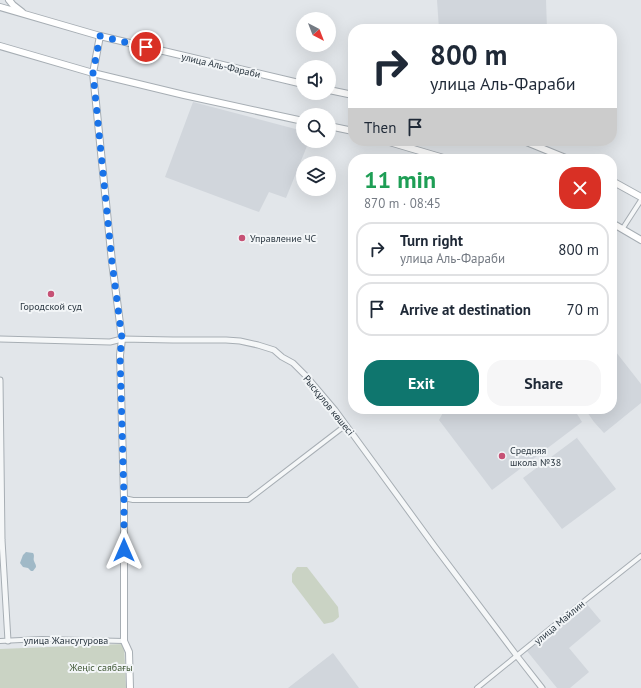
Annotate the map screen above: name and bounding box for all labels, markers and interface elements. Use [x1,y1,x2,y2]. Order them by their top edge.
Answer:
north arrow [296,12,336,52]
map controls [296,12,336,196]
pin [129,30,163,64]
icon: arrive [135,36,157,58]
text: 800 m [430,36,507,73]
icon: right [364,40,416,92]
street label: улица Аль-Фараби [180,50,262,81]
button: sound [296,60,336,100]
text: улица Аль-Фараби [430,72,575,95]
button: search [296,108,336,148]
icon: arrive [404,116,426,138]
text: Then [364,118,396,137]
button: layers [296,156,336,196]
text: 11 min [364,164,436,195]
button: close [559,167,601,209]
text: 870 m · 08:45 [364,195,441,212]
text: Turn right [400,231,463,250]
place label: Управление ЧС [250,232,316,245]
marker: Управление ЧС [237,233,247,243]
icon: right [366,238,388,260]
text: 800 m [558,240,599,259]
text: улица Аль-Фараби [400,250,505,267]
marker: Городской суд [46,289,56,299]
icon: arrive [366,298,388,320]
place label: Городской суд [20,300,82,313]
text: Arrive at destination [400,300,531,319]
text: 70 m [566,300,599,319]
button: Exit [364,360,479,406]
button: Share [487,360,601,406]
street label: Рысқұлов көшесі [300,373,357,438]
place label: Средняя школа №38 [510,444,561,469]
marker: Средняя школа №38 [497,451,507,461]
position arrow [103,529,145,571]
street label: улица Майлин [531,597,587,647]
street label: улица Жансугурова [24,634,108,647]
park label: Жеңіс саябағы [68,661,133,674]

